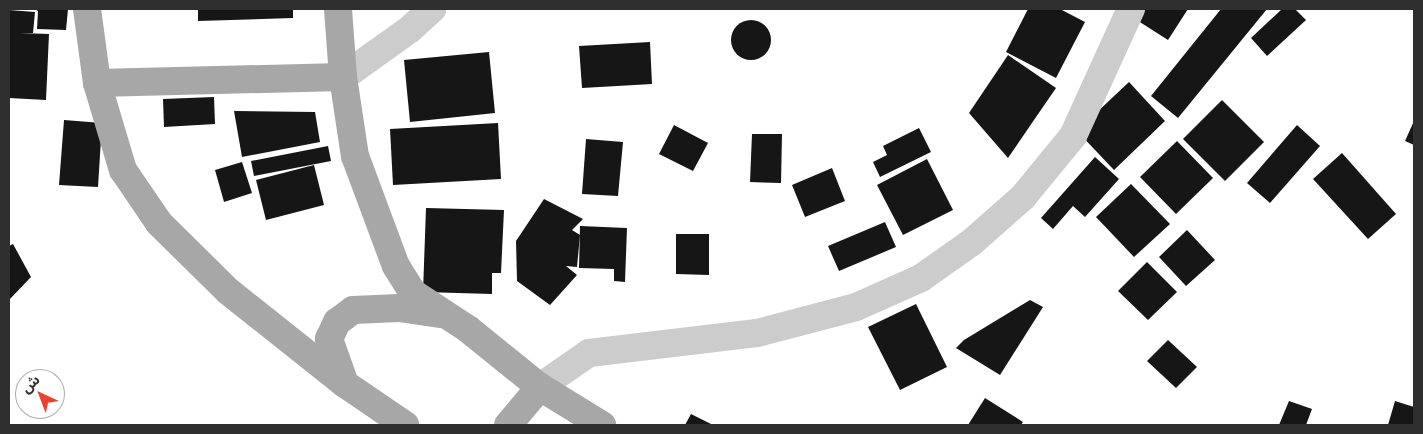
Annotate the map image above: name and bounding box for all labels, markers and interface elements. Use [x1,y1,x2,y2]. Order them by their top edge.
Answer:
north arrow [15,369,65,419]
text: ش [17,371,43,396]

